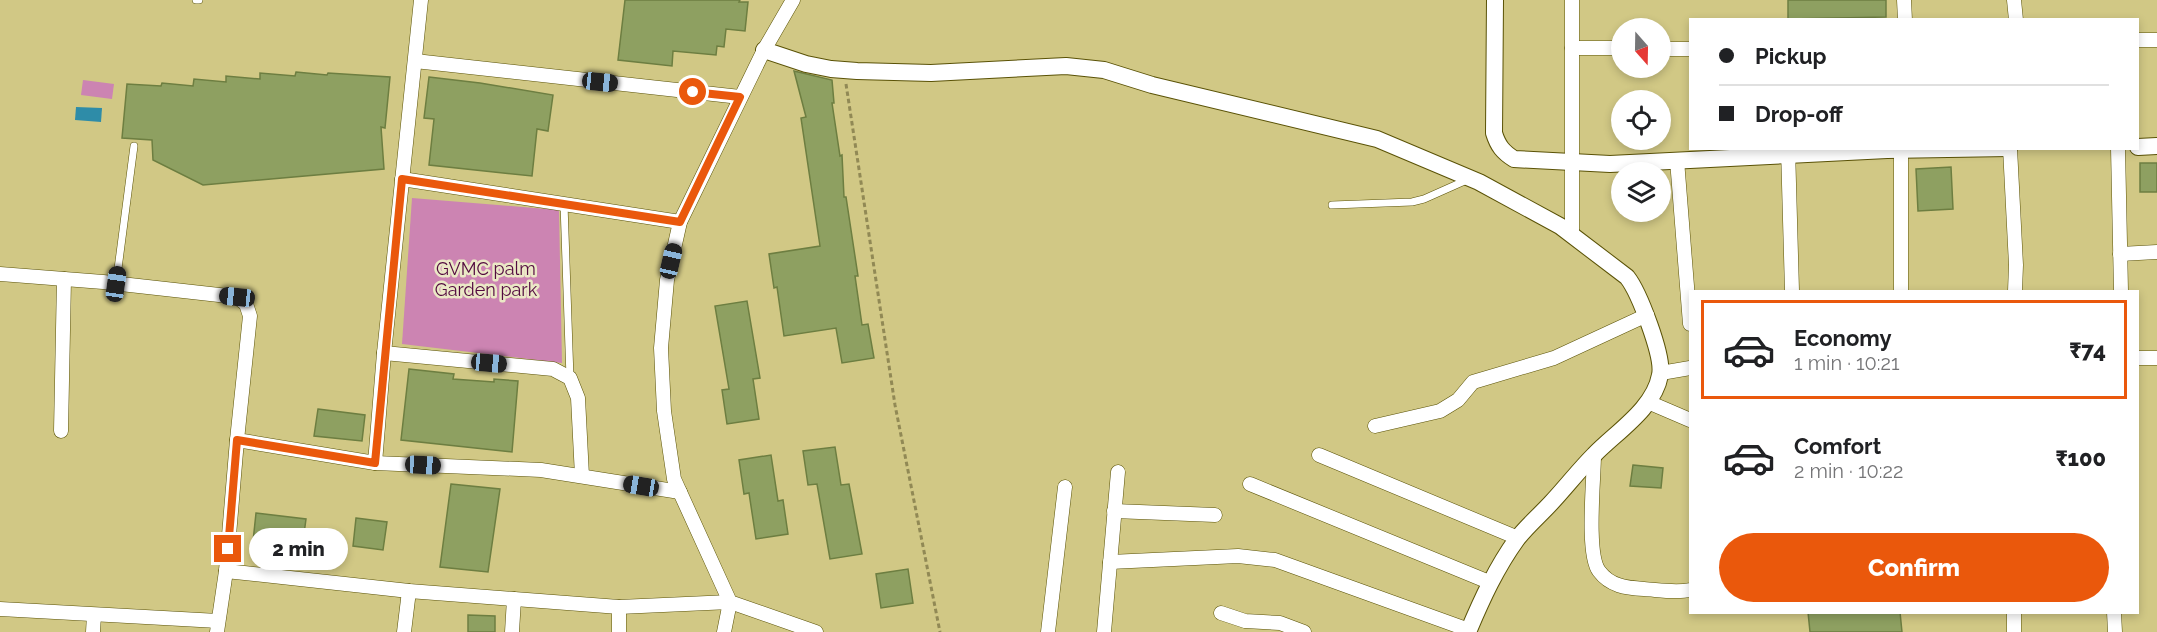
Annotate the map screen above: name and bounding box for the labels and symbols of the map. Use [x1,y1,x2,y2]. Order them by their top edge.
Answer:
north arrow [1611,18,1671,78]
car [581,71,619,93]
route start [679,78,706,105]
car [658,241,684,281]
park label: GVMC palm Garden park [435,258,538,300]
car [105,265,127,303]
car [218,286,256,308]
car [470,352,508,374]
car [405,455,441,475]
car [622,474,660,498]
callout: 2 min [249,528,348,570]
route end [214,535,241,562]

